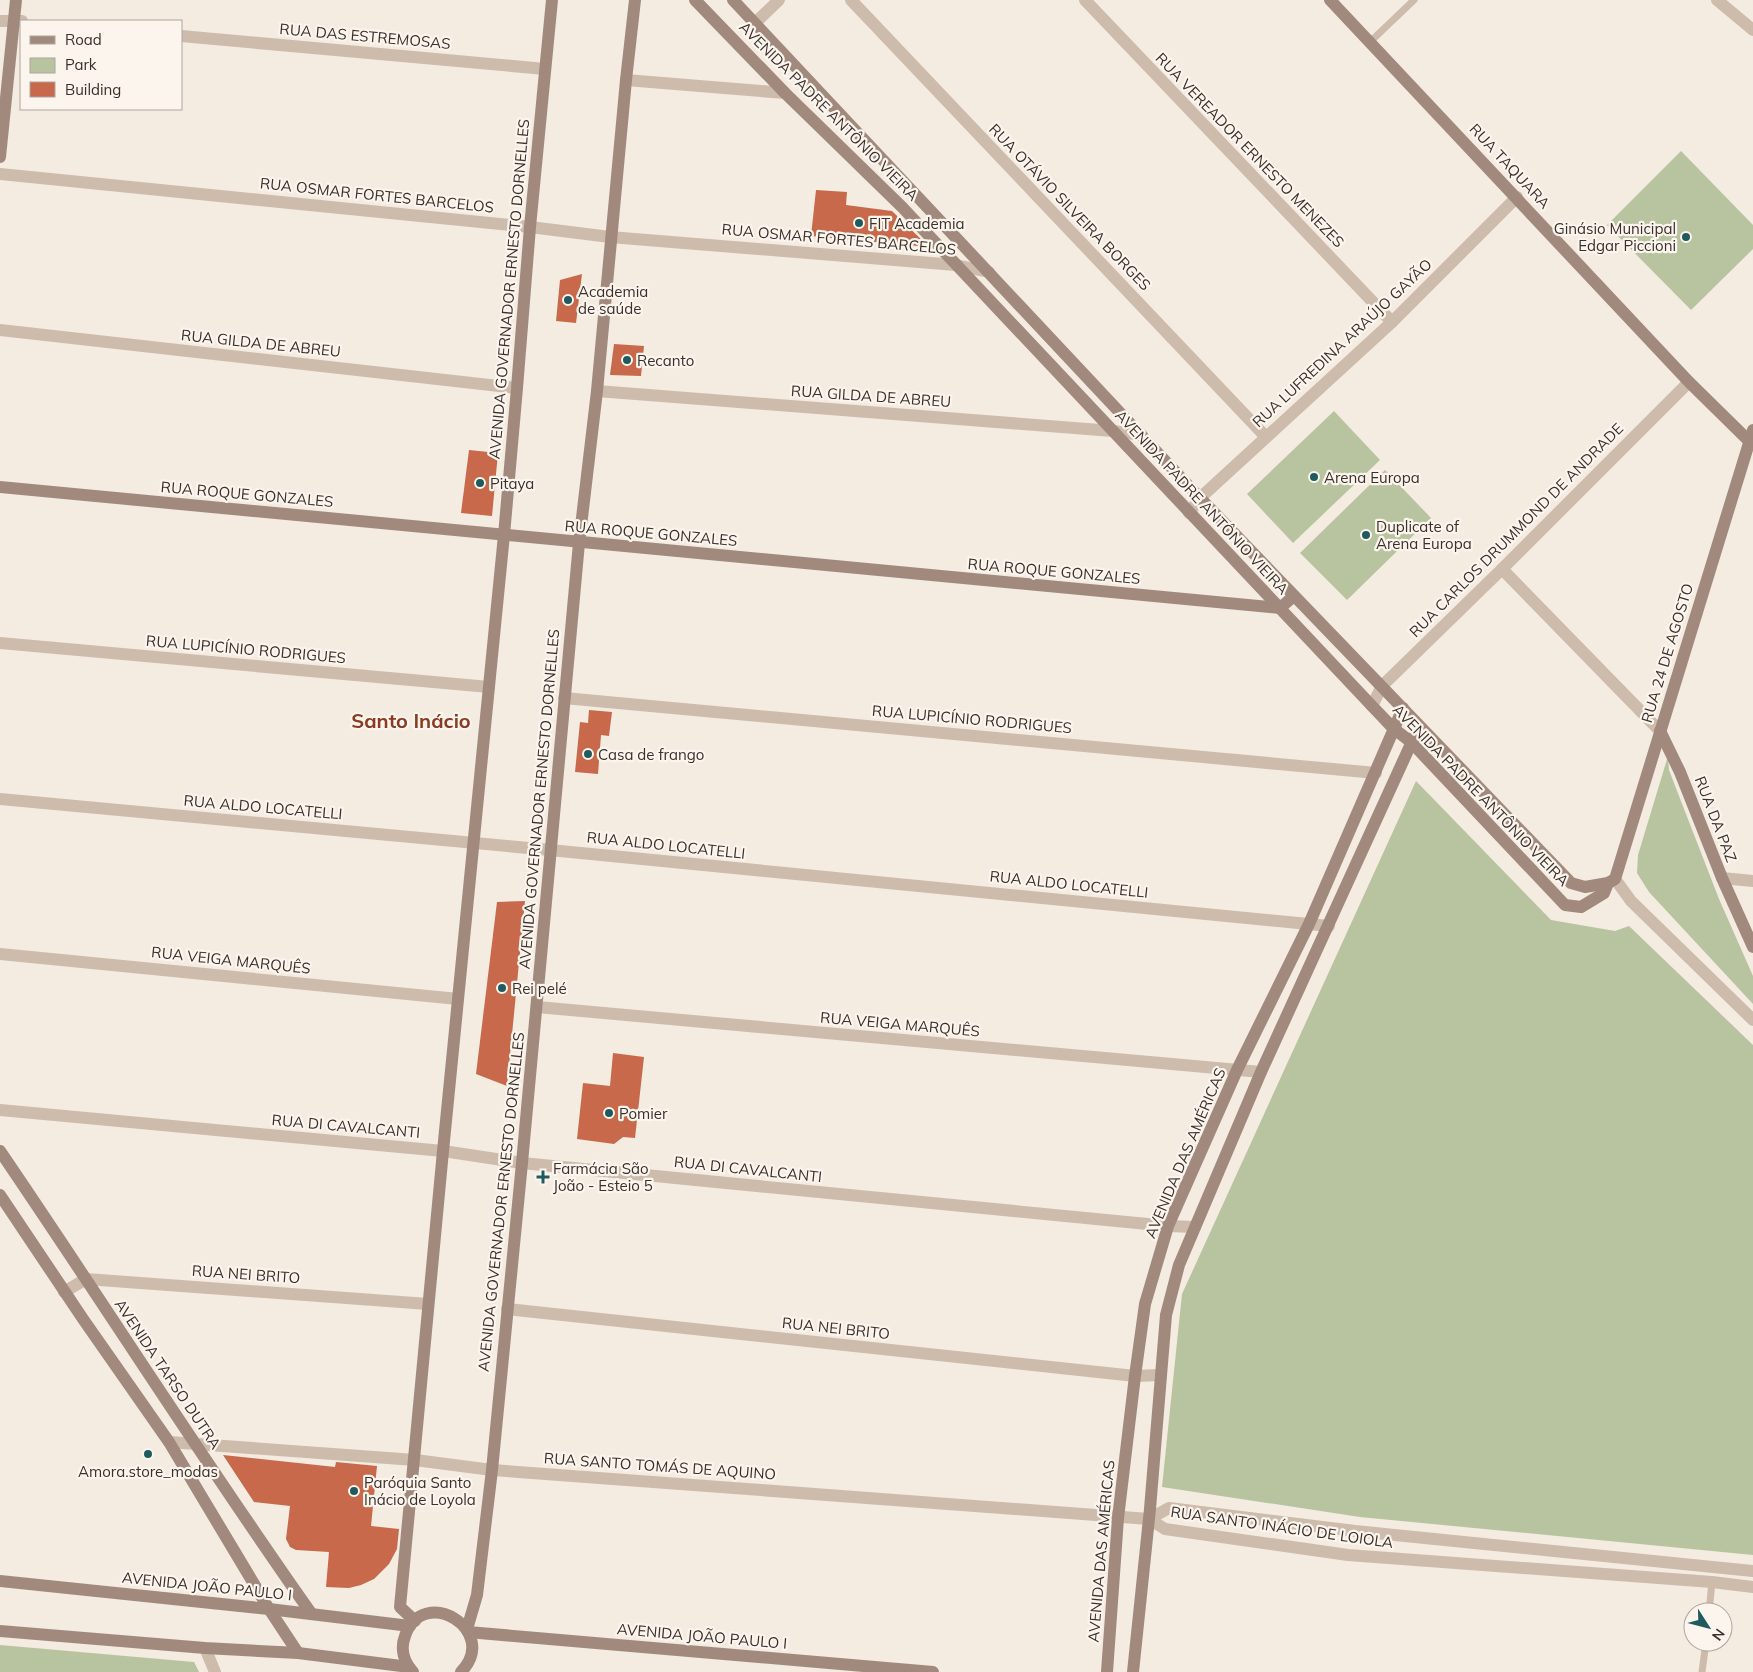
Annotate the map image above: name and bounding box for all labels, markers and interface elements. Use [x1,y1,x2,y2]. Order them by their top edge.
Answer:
street label: AVENIDA PADRE ANTÔNIO VIEIRA [735,17,923,205]
street label: RUA DAS ESTREMOSAS [279,19,451,53]
legend [20,20,182,110]
text: Road [65,30,102,49]
street label: RUA VEREADOR ERNESTO MENEZES [1152,49,1348,251]
text: Park [65,55,97,74]
text: Building [65,80,121,99]
street label: AVENIDA GOVERNADOR ERNESTO DORNELLES [485,118,533,460]
street label: RUA TAQUARA [1466,119,1554,213]
street label: RUA OTÁVIO SILVEIRA BORGES [985,120,1155,294]
street label: RUA OSMAR FORTES BARCELOS [259,173,495,217]
place label: FIT Academia [869,214,965,233]
marker: FIT Academia [853,217,865,229]
street label: RUA OSMAR FORTES BARCELOS [721,219,957,259]
place label: Ginásio Municipal Edgar Piccioni [1554,219,1676,255]
marker: Ginásio Municipal Edgar Piccioni [1680,231,1692,243]
street label: RUA LUFREDINA ARAÚJO GAYÃO [1248,255,1436,431]
place label: Academia de saúde [578,282,648,318]
marker: Academia de saúde [562,294,574,306]
street label: RUA GILDA DE ABREU [180,325,342,361]
place label: Recanto [637,351,694,370]
marker: Recanto [621,354,633,366]
street label: RUA GILDA DE ABREU [790,381,952,411]
street label: AVENIDA PADRE ANTÔNIO VIEIRA [1111,406,1293,598]
street label: RUA CARLOS DRUMMOND DE ANDRADE [1405,419,1627,641]
place label: Arena Europa [1324,468,1420,487]
marker: Arena Europa [1308,471,1320,483]
place label: Pitaya [490,474,534,493]
street label: RUA ROQUE GONZALES [160,477,334,511]
marker: Pitaya [474,477,486,489]
street label: RUA ROQUE GONZALES [564,516,738,550]
place label: Duplicate of Arena Europa [1376,517,1472,553]
marker: Duplicate of Arena Europa [1360,529,1372,541]
street label: RUA ROQUE GONZALES [967,554,1141,588]
street label: RUA 24 DE AGOSTO [1637,581,1697,725]
street label: AVENIDA GOVERNADOR ERNESTO DORNELLES [515,628,563,970]
street label: RUA LUPICÍNIO RODRIGUES [145,631,347,667]
street label: AVENIDA PADRE ANTÔNIO VIEIRA [1389,700,1573,890]
street label: RUA LUPICÍNIO RODRIGUES [871,701,1073,737]
district label: Santo Inácio [351,708,471,733]
place label: Casa de frango [598,745,704,764]
marker: Casa de frango [582,748,594,760]
street label: RUA DA PAZ [1691,773,1741,865]
street label: RUA ALDO LOCATELLI [183,791,343,823]
street label: RUA ALDO LOCATELLI [586,827,746,863]
street label: RUA ALDO LOCATELLI [989,866,1149,902]
street label: RUA VEIGA MARQUÊS [150,942,312,978]
place label: Rei pelé [512,979,567,998]
marker: Rei pelé [496,982,508,994]
street label: RUA VEIGA MARQUÊS [819,1008,981,1040]
street label: AVENIDA GOVERNADOR ERNESTO DORNELLES [474,1031,528,1373]
street label: AVENIDA DAS AMÉRICAS [1141,1065,1229,1241]
place label: Pomier [619,1104,668,1123]
marker: Pomier [603,1107,615,1119]
street label: RUA DI CAVALCANTI [271,1110,421,1142]
street label: RUA DI CAVALCANTI [673,1152,823,1186]
place label: Farmácia São João - Esteio 5 [553,1159,653,1195]
marker: Farmácia São João - Esteio 5 [537,1171,549,1183]
street label: RUA NEI BRITO [191,1261,301,1287]
street label: AVENIDA TARSO DUTRA [111,1295,225,1453]
street label: RUA NEI BRITO [781,1313,891,1343]
marker: Amora.store_modas [142,1448,154,1460]
street label: RUA SANTO TOMÁS DE AQUINO [543,1448,777,1484]
street label: AVENIDA DAS AMÉRICAS [1084,1459,1118,1643]
place label: Amora.store_modas [78,1462,218,1481]
place label: Paróquia Santo Inácio de Loyola [364,1473,476,1509]
marker: Paróquia Santo Inácio de Loyola [348,1485,360,1497]
street label: RUA SANTO INÁCIO DE LOIOLA [1169,1502,1395,1552]
street label: AVENIDA JOÃO PAULO I [121,1568,293,1604]
north arrow [1683,1602,1733,1652]
street label: AVENIDA JOÃO PAULO I [616,1619,788,1653]
text: N [1708,1625,1729,1644]

